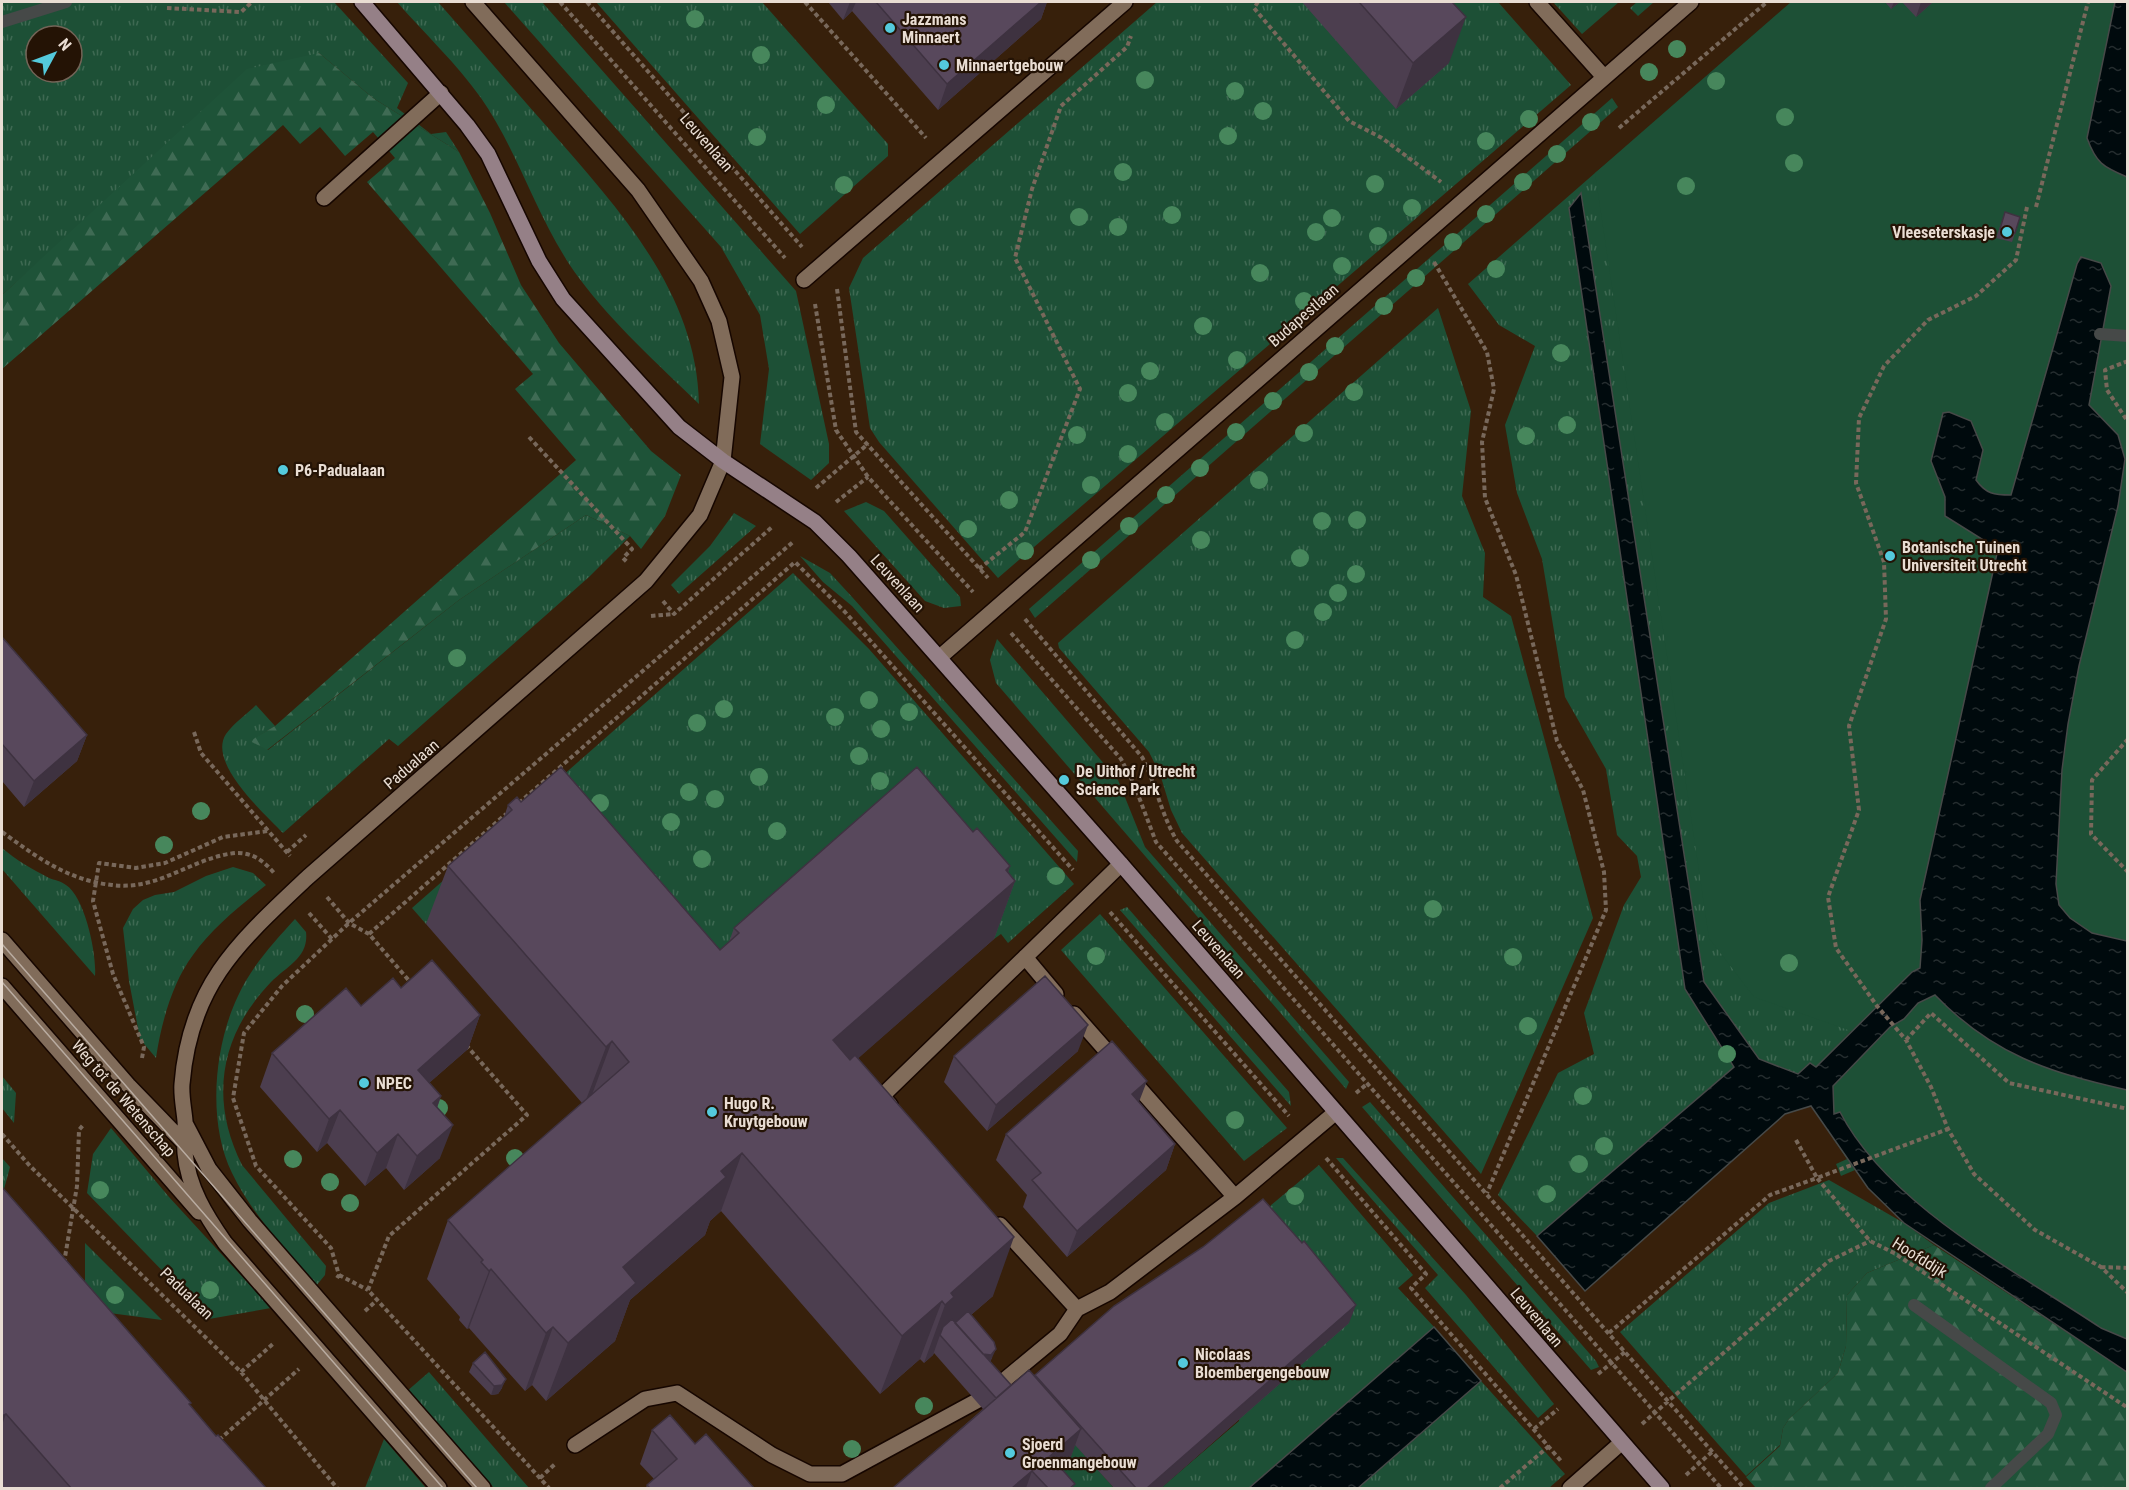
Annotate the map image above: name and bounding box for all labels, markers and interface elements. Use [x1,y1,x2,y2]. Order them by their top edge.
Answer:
place label: Jazzmans Minnaert [902,10,966,47]
marker: Jazzmans Minnaert [883,21,897,35]
north arrow [24,24,84,84]
text: N [55,35,75,54]
place label: Minnaertgebouw [956,56,1063,75]
marker: Minnaertgebouw [937,58,951,72]
street label: Leuvenlaan [676,109,737,176]
place label: Vleeseterskasje [1892,223,1995,242]
marker: Vleeseterskasje [2000,225,2014,239]
street label: Budapestlaan [1265,280,1342,351]
place label: P6-Padualaan [295,461,385,480]
marker: P6-Padualaan [276,463,290,477]
place label: Botanische Tuinen Universiteit Utrecht [1902,538,2027,575]
marker: Botanische Tuinen Universiteit Utrecht [1883,549,1897,563]
street label: Leuvenlaan [867,550,929,616]
street label: Padualaan [380,735,443,793]
place label: De Uithof / Utrecht Science Park [1076,762,1195,799]
marker: De Uithof / Utrecht Science Park [1057,773,1071,787]
street label: Leuvenlaan [1188,916,1249,983]
street label: Weg tot de Wetenschap [68,1036,180,1161]
place label: NPEC [376,1074,412,1093]
marker: NPEC [357,1076,371,1090]
place label: Hugo R. Kruytgebouw [724,1094,808,1131]
marker: Hugo R. Kruytgebouw [705,1105,719,1119]
street label: Hoofddijk [1889,1233,1951,1282]
street label: Padualaan [156,1263,217,1323]
street label: Leuvenlaan [1506,1284,1567,1351]
place label: Nicolaas Bloembergengebouw [1195,1345,1329,1382]
marker: Nicolaas Bloembergengebouw [1176,1356,1190,1370]
place label: Sjoerd Groenmangebouw [1022,1435,1137,1472]
marker: Sjoerd Groenmangebouw [1003,1446,1017,1460]

